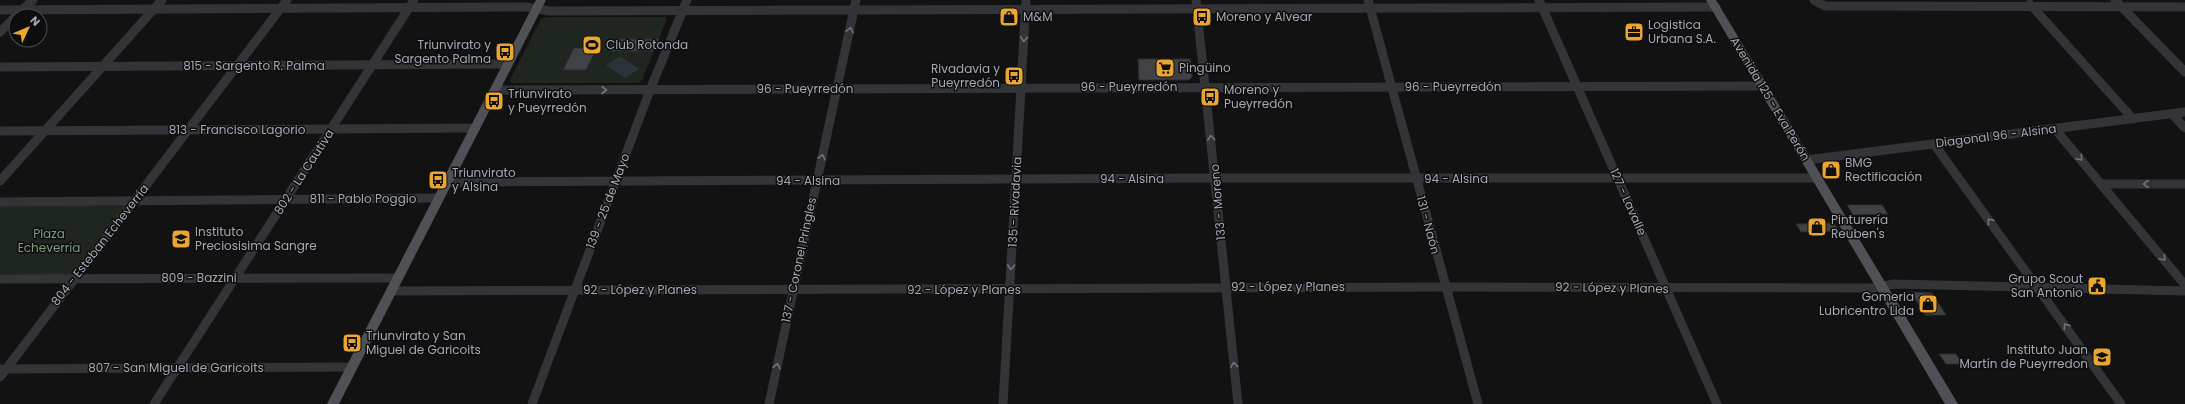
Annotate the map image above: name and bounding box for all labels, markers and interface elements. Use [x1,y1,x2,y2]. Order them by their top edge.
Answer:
shop icon: M&M [998,6,1020,28]
bus stop icon: Moreno y Alvear [1191,6,1213,28]
north arrow [8,8,48,48]
place label: M&M [1023,8,1053,25]
place label: Moreno y Alvear [1216,8,1313,25]
text: N [27,13,44,30]
place label: Logistica Urbana S.A. [1648,16,1716,47]
office icon: Logistica Urbana S.A. [1623,21,1645,43]
one-way arrow [846,27,854,33]
street label: Avenida 125 - Eva Perón [1727,33,1814,164]
sports icon: Club Rotonda [581,34,603,56]
place label: Triunvirato y Sargento Palma [394,36,491,67]
place label: Club Rotonda [606,36,688,53]
one-way arrow [1019,36,1028,42]
bus stop icon: Triunvirato y Sargento Palma [494,41,516,63]
street label: 815 - Sargento R. Palma [183,57,325,74]
supermarket icon: Pingüino [1154,57,1176,79]
place label: Pingüino [1179,59,1231,76]
place label: Rivadavia y Pueyrredón [931,60,1000,91]
bus stop icon: Rivadavia y Pueyrredón [1003,65,1025,87]
street label: 96 - Pueyrredón [1081,78,1177,95]
street label: 96 - Pueyrredón [1405,78,1501,95]
street label: 96 - Pueyrredón [757,80,853,97]
place label: Moreno y Pueyrredón [1224,81,1293,112]
place label: Triunvirato y Pueyrredón [508,85,587,116]
one-way arrow [601,86,607,94]
bus stop icon: Moreno y Pueyrredón [1199,86,1221,108]
bus stop icon: Triunvirato y Pueyrredón [483,90,505,112]
street label: Diagonal 96 - Alsina [1935,120,2057,151]
street label: 813 - Francisco Lagorio [169,121,306,138]
street label: 802 - La Cautiva [270,126,338,218]
one-way arrow [1207,135,1216,141]
street label: 139 - 25 de Mayo [582,150,634,251]
one-way arrow [817,153,826,160]
place label: BMG Rectificación [1845,154,1922,185]
one-way arrow [2075,154,2082,161]
street label: 135 - Rivadavia [1004,156,1025,248]
shop icon: BMG Rectificación [1820,159,1842,181]
street label: 133 - Moreno [1206,163,1229,241]
place label: Triunvirato y Alsina [452,164,516,195]
street label: 127 - Lavalle [1606,166,1651,238]
bus stop icon: Triunvirato y Alsina [427,169,449,191]
street label: 94 - Alsina [1100,170,1164,187]
street label: 94 - Alsina [1424,170,1488,187]
street label: 94 - Alsina [776,172,840,189]
street label: 804 - Esteban Echeverría [47,180,152,309]
one-way arrow [2143,180,2149,188]
street label: 811 - Pablo Poggio [310,190,417,207]
street label: 131 - Naón [1413,194,1444,256]
street label: 137 - Coronel Pringles [777,196,820,324]
place label: Pinturería Reuben's [1831,211,1888,242]
shop icon: Pinturería Reuben's [1806,216,1828,238]
one-way arrow [1988,218,1995,225]
place label: Instituto Preciosisima Sangre [195,223,317,254]
park label: Plaza Echeverría [18,225,80,256]
school or university icon: Instituto Preciosisima Sangre [170,228,192,250]
one-way arrow [2158,254,2165,261]
one-way arrow [1007,263,1016,270]
street label: 809 - Bazzini [161,269,237,286]
place label: Grupo Scout San Antonio [2008,270,2083,301]
public building icon: Grupo Scout San Antonio [2086,275,2108,297]
street label: 92 - López y Planes [1231,278,1345,295]
street label: 92 - López y Planes [1555,278,1669,297]
street label: 92 - López y Planes [583,281,697,298]
street label: 92 - López y Planes [907,281,1021,298]
place label: Gomeria Lubricentro Lida [1819,288,1914,319]
shop icon: Gomeria Lubricentro Lida [1917,293,1939,315]
one-way arrow [2064,324,2071,331]
place label: Triunvirato y San Miguel de Garicoits [366,327,481,358]
bus stop icon: Triunvirato y San Miguel de Garicoits [341,332,363,354]
place label: Instituto Juan Martín de Pueyrredon [1959,341,2088,372]
school or university icon: Instituto Juan Martín de Pueyrredon [2091,346,2113,368]
street label: 807 - San Miguel de Garicoits [88,359,264,376]
one-way arrow [1230,362,1239,368]
one-way arrow [772,363,780,369]

